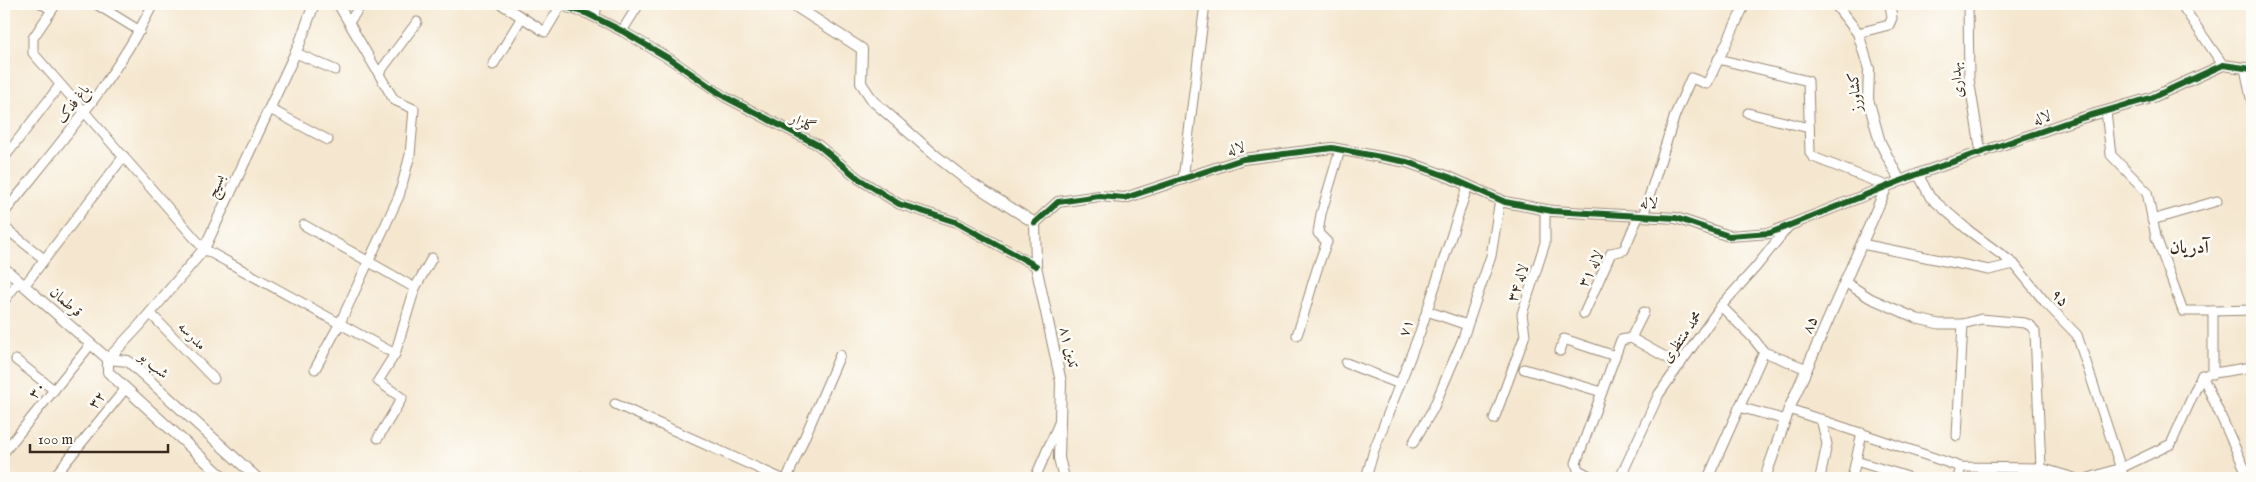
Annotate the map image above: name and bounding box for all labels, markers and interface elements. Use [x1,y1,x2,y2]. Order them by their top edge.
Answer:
street label: بهداری [1946,61,1968,99]
street label: کشاورز [1843,71,1867,115]
street label: باغ فدک [52,81,97,129]
street label: لاله [2030,106,2054,130]
street label: گلزار [785,108,819,137]
street label: لاله [1225,138,1247,160]
street label: بسیج [202,170,234,203]
street label: لاله [1639,193,1659,213]
district label: آدریان [2169,236,2211,260]
street label: لاله ۳۱ [1574,247,1608,291]
street label: لاله ۳۴ [1503,262,1533,304]
street label: قرطمان [46,283,86,321]
street label: ۹۵ [2047,285,2073,311]
street label: محمد منتظری [1657,307,1707,367]
street label: ۸۵ [1798,313,1822,337]
street label: ۷۱ [1394,316,1418,340]
street label: مدرسه [174,317,210,355]
street label: تدین ۸۱ [1055,325,1083,370]
street label: شب بو [134,346,173,383]
street label: ۳۰ [24,377,50,403]
street label: ۳۲ [84,387,110,413]
scale bar [30,422,168,454]
text: 100 m [38,430,74,449]

